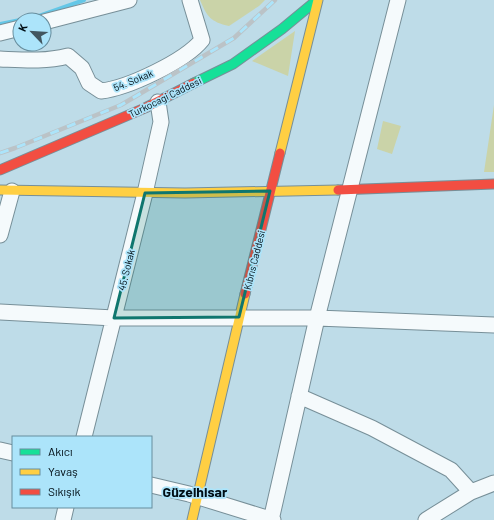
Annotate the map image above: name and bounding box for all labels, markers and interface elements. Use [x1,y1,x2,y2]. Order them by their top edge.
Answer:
north arrow [12,12,52,52]
text: K [15,22,30,33]
street label: 54. Sokak [111,67,155,93]
street label: Turkocagi Caddesi [127,74,203,120]
street label: Kıbrıs Caddesi [241,229,267,291]
street label: 45. Sokak [115,248,137,292]
legend [12,436,152,508]
text: Akıcı [48,444,73,458]
text: Yavaş [48,464,78,478]
district label: Güzelhisar [163,483,228,500]
text: Sıkışık [48,484,80,498]

